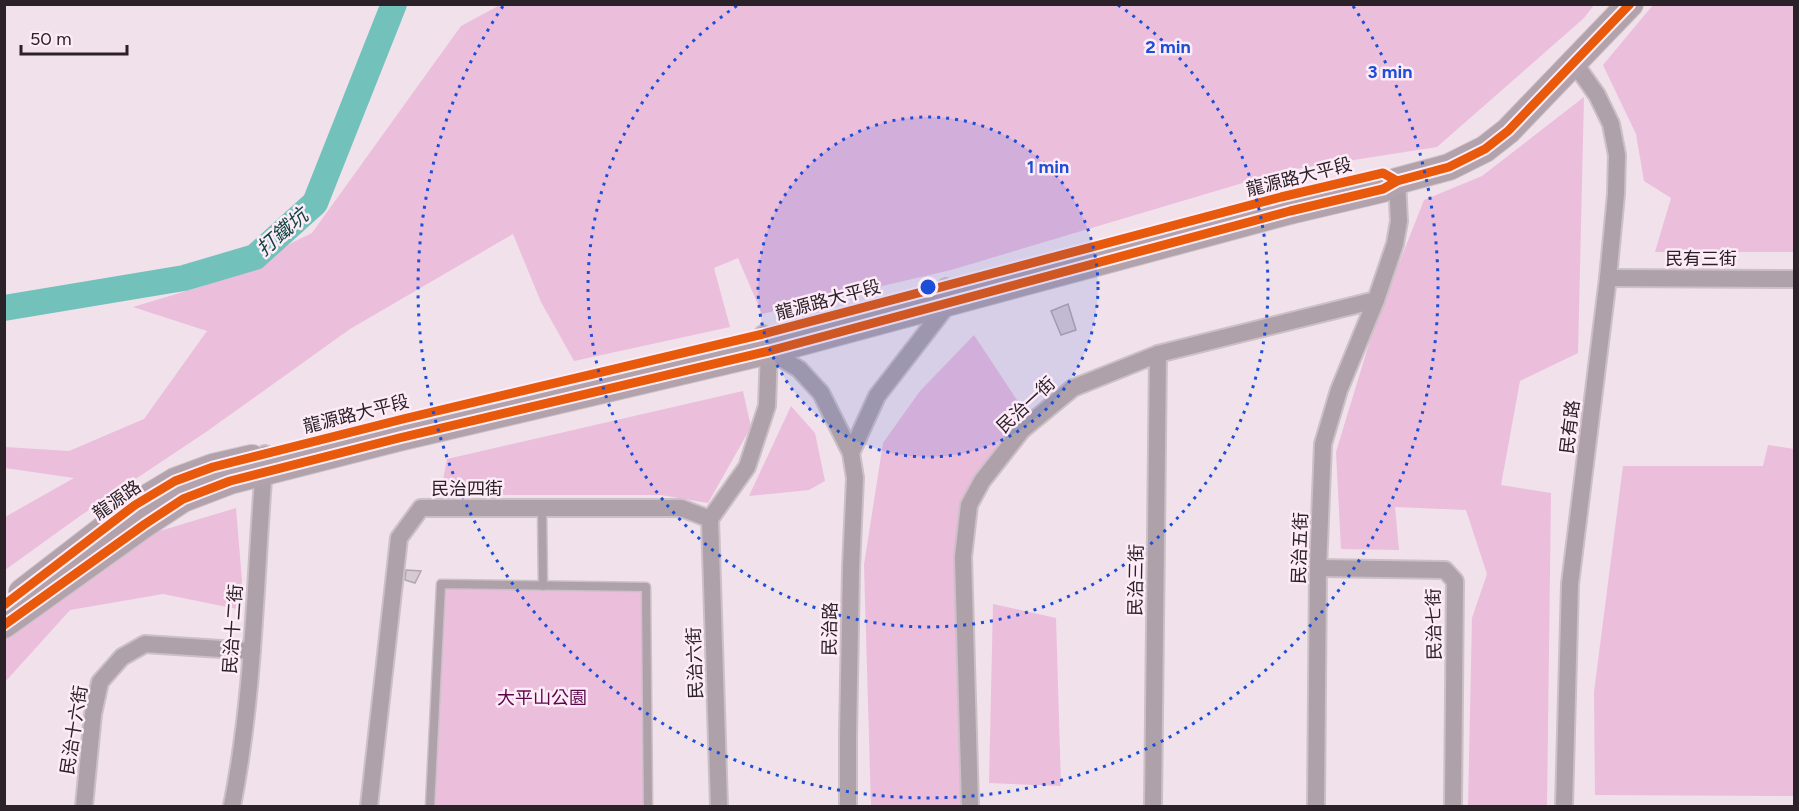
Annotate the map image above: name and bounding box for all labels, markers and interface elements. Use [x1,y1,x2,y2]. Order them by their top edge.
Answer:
scale bar [21,18,128,56]
text: 50 m [30,28,72,50]
text: 2 min [1145,36,1191,58]
text: 3 min [1368,61,1412,83]
street label: 龍源路大平段 [1244,153,1354,201]
text: 1 min [1027,156,1069,178]
water label: 打鐵坑 [251,201,315,261]
street label: 民有三街 [1665,248,1737,270]
street label: 龍源路大平段 [773,275,883,325]
centre of rings [918,277,938,297]
street label: 民治一街 [992,372,1060,438]
street label: 龍源路大平段 [301,390,411,438]
street label: 民有路 [1556,399,1584,455]
street label: 龍源路 [89,476,145,524]
street label: 民治四街 [431,478,503,500]
street label: 民治五街 [1288,512,1312,584]
street label: 民治三街 [1124,544,1148,616]
street label: 民治十二街 [219,583,247,675]
street label: 民治七街 [1422,588,1446,660]
street label: 民治路 [819,602,841,656]
street label: 民治六街 [683,627,707,699]
street label: 民治十六街 [56,684,92,776]
park label: 大平山公園 [497,687,587,709]

